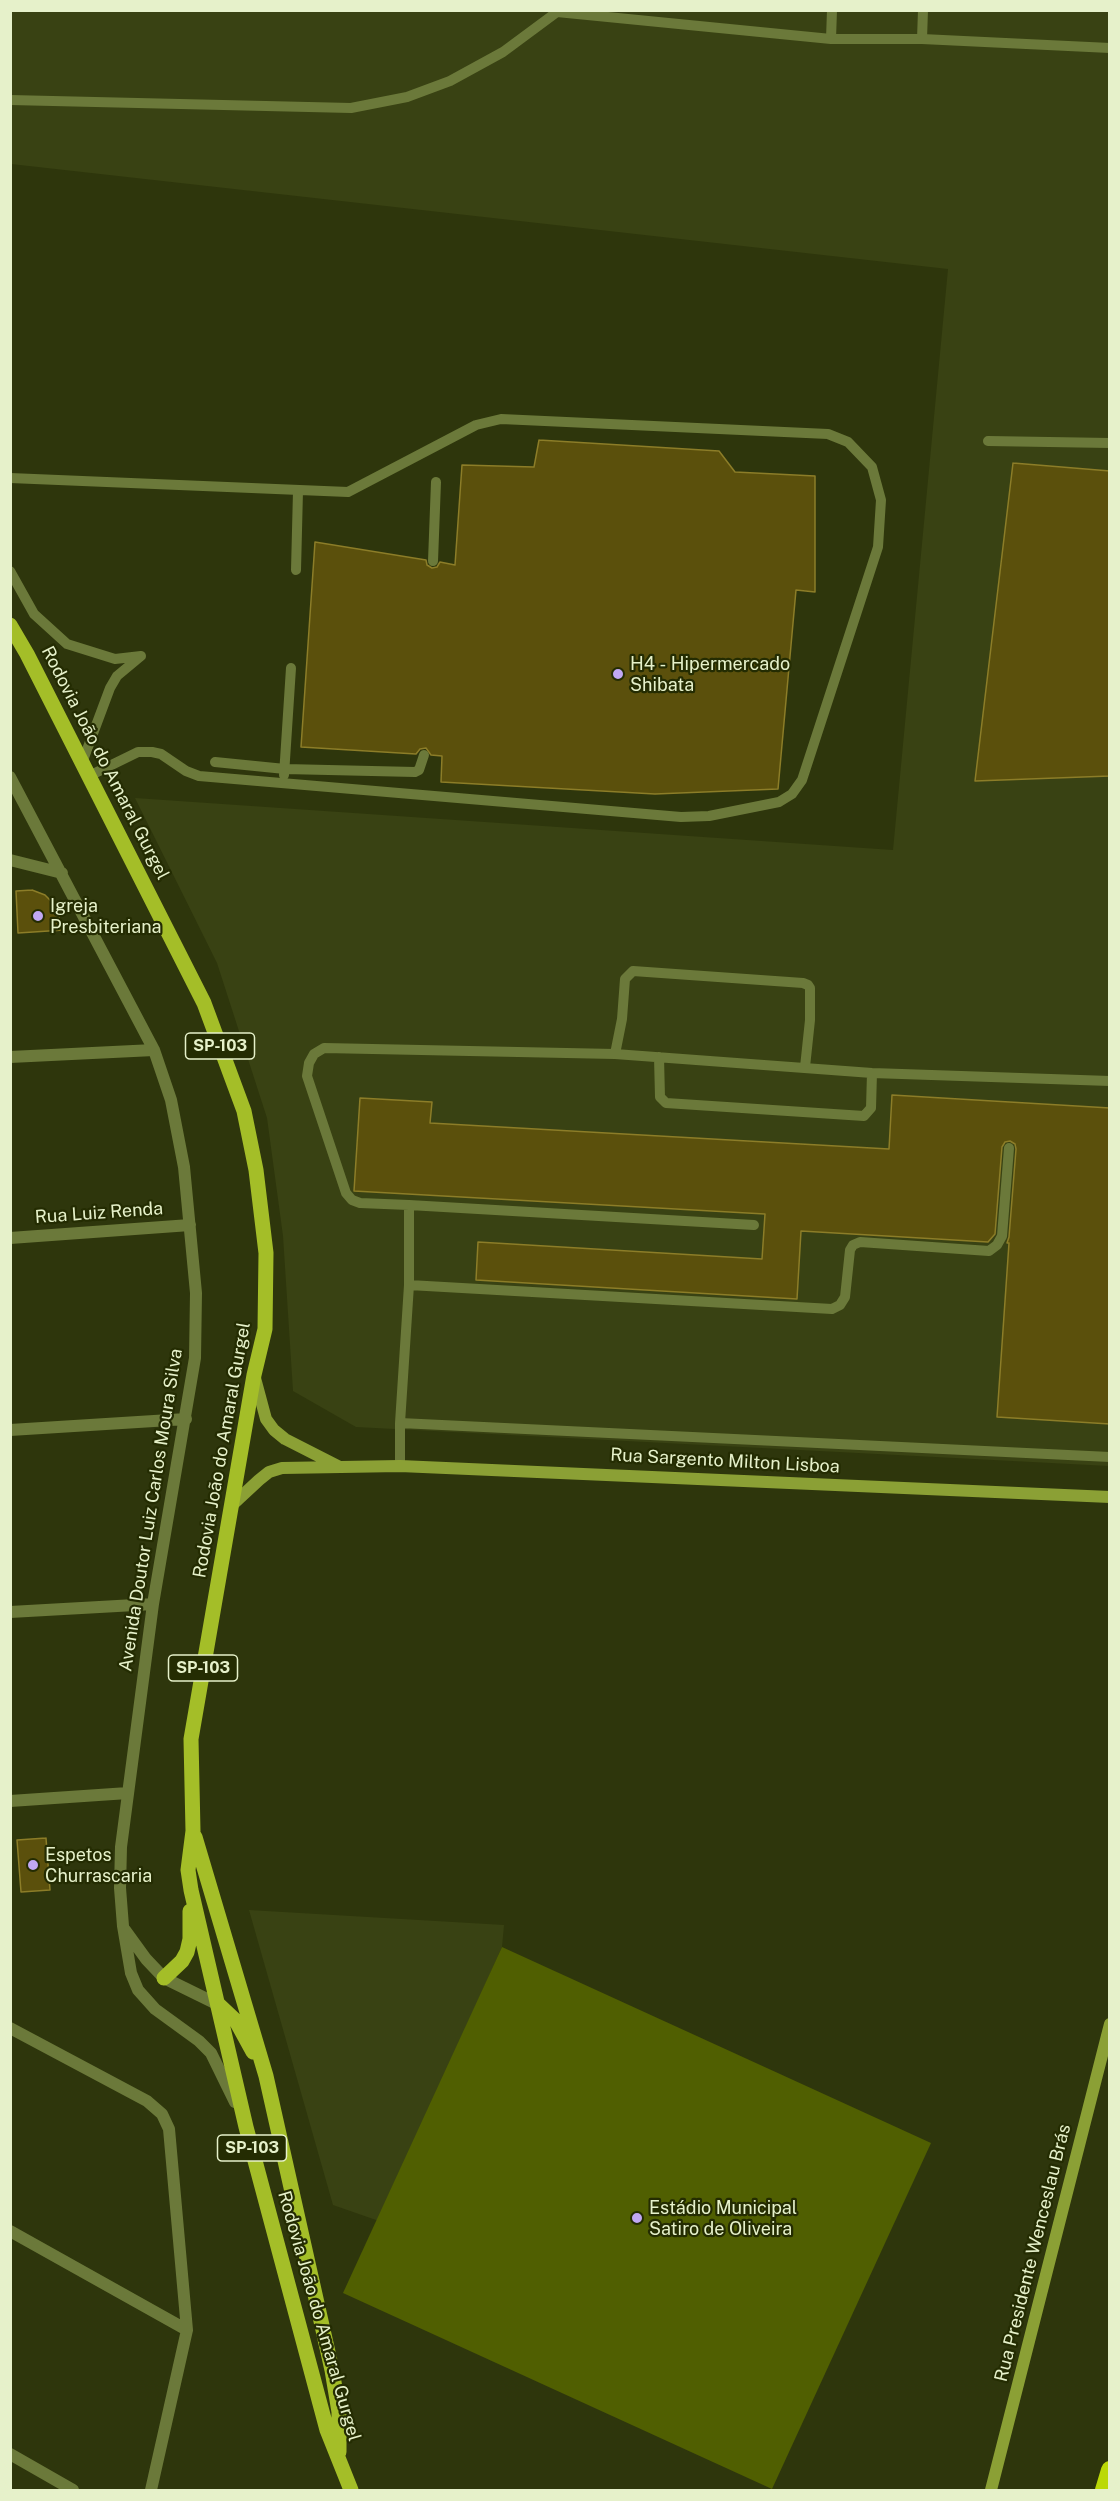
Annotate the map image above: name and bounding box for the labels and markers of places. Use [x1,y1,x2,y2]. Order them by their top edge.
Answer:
place label: H4 - Hipermercado Shibata [630,653,790,696]
marker: H4 - Hipermercado Shibata [611,667,625,681]
place label: Igreja Presbiteriana [50,895,161,938]
marker: Igreja Presbiteriana [31,909,45,923]
place label: Espetos Churrascaria [45,1844,152,1886]
marker: Espetos Churrascaria [26,1858,40,1872]
place label: Estádio Municipal Satiro de Oliveira [649,2197,797,2240]
marker: Estádio Municipal Satiro de Oliveira [630,2211,644,2225]

